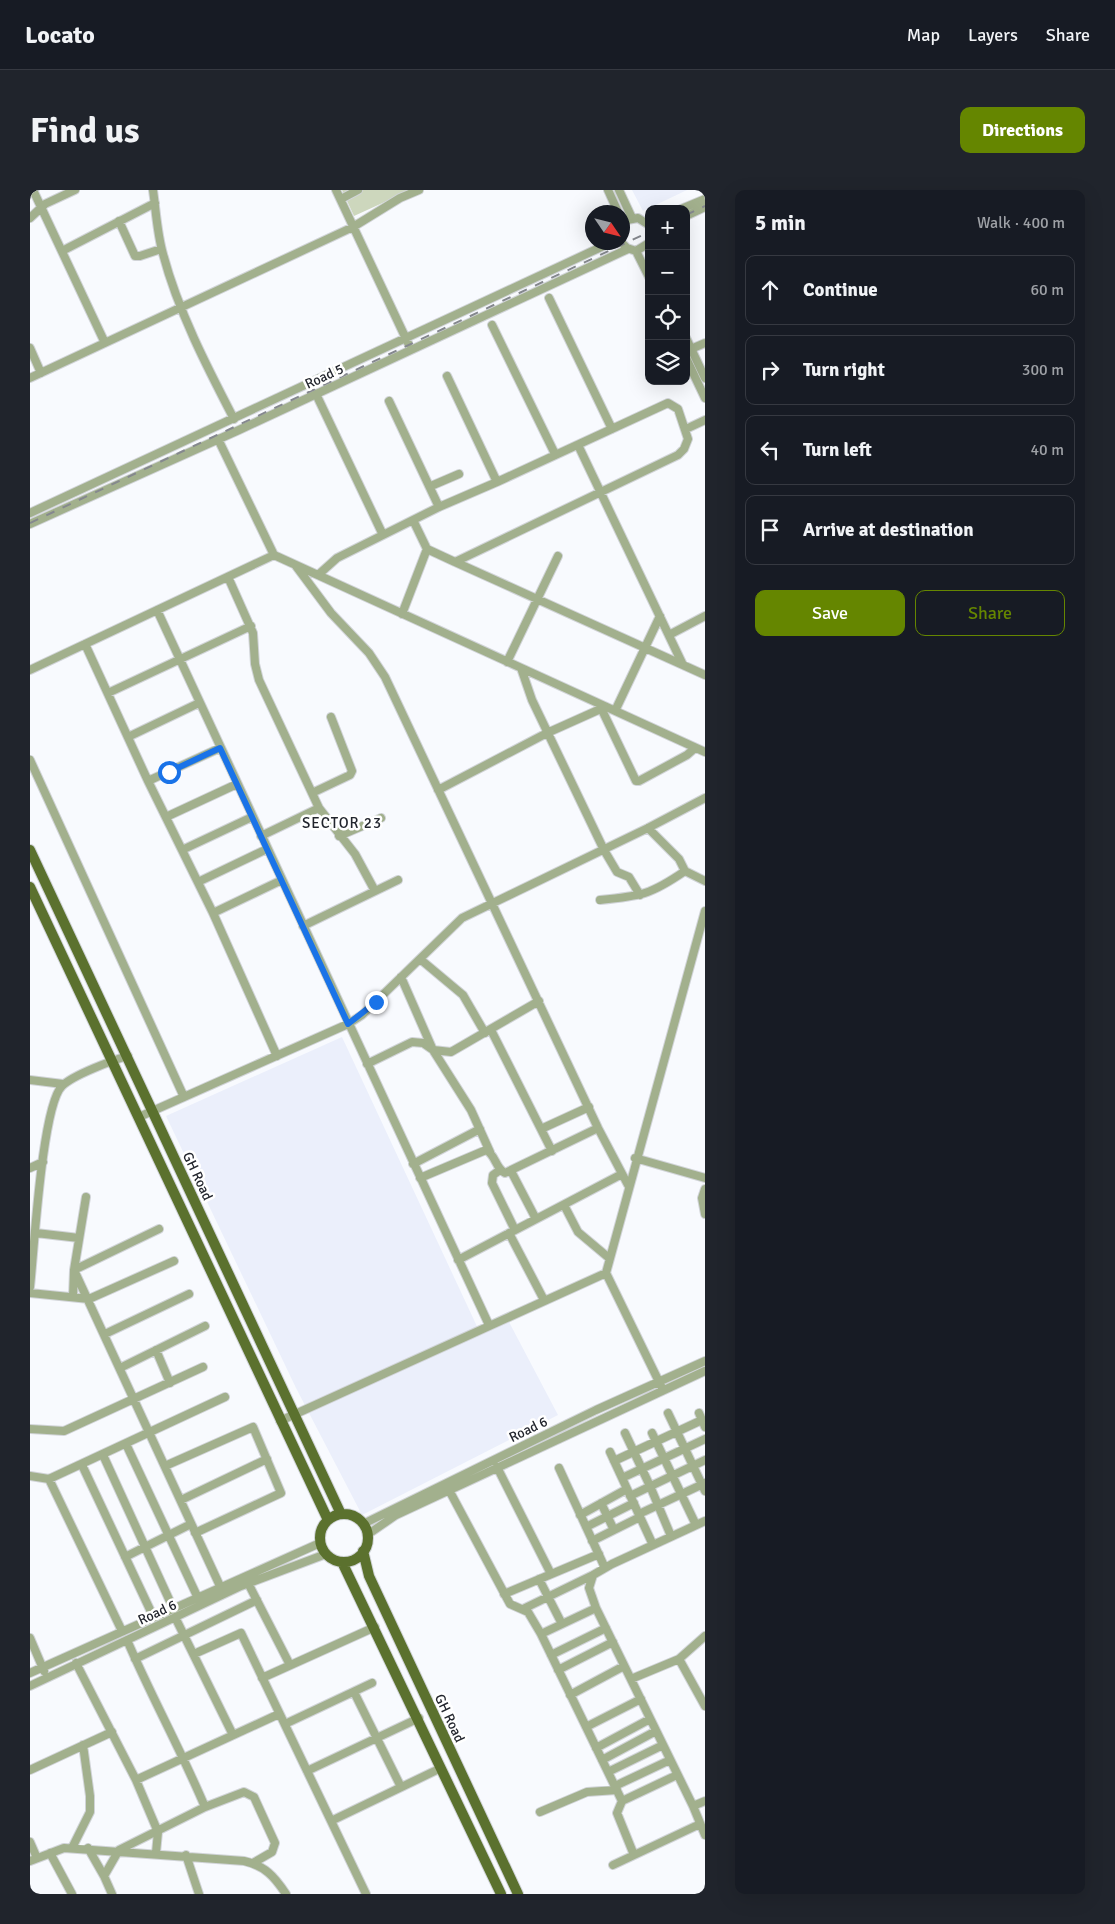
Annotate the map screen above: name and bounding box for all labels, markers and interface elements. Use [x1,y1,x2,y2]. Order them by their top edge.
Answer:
text: Locato [25,20,95,50]
text: Map [907,24,940,46]
text: Layers [968,24,1018,46]
text: Share [1046,24,1090,46]
button: Directions [960,107,1085,153]
text: Find us [30,109,140,152]
north arrow [585,205,630,250]
map controls [645,205,690,385]
button: + [645,205,690,250]
text: 5 min [755,210,806,236]
text: Walk · 400 m [977,213,1065,233]
button: − [645,250,690,295]
icon: ahead [756,276,784,304]
text: Continue [803,278,878,302]
text: 60 m [1030,280,1064,300]
button: locate [645,295,690,340]
button: layers [645,340,690,385]
icon: right [756,356,784,384]
text: Turn right [803,358,885,382]
street label: Road 5 [302,360,346,393]
text: 300 m [1022,360,1064,380]
icon: left [756,436,784,464]
text: Turn left [803,438,872,462]
text: 40 m [1030,440,1064,460]
icon: arrive [756,516,784,544]
text: Arrive at destination [803,518,974,542]
button: Save [755,590,905,636]
button: Share [915,590,1065,636]
route start [158,761,181,784]
district label: SECTOR 23 [302,814,382,832]
route end [365,991,388,1014]
street label: GH Road [179,1149,216,1203]
street label: Road 6 [506,1413,550,1446]
street label: Road 6 [135,1596,179,1629]
street label: GH Road [431,1691,468,1745]

